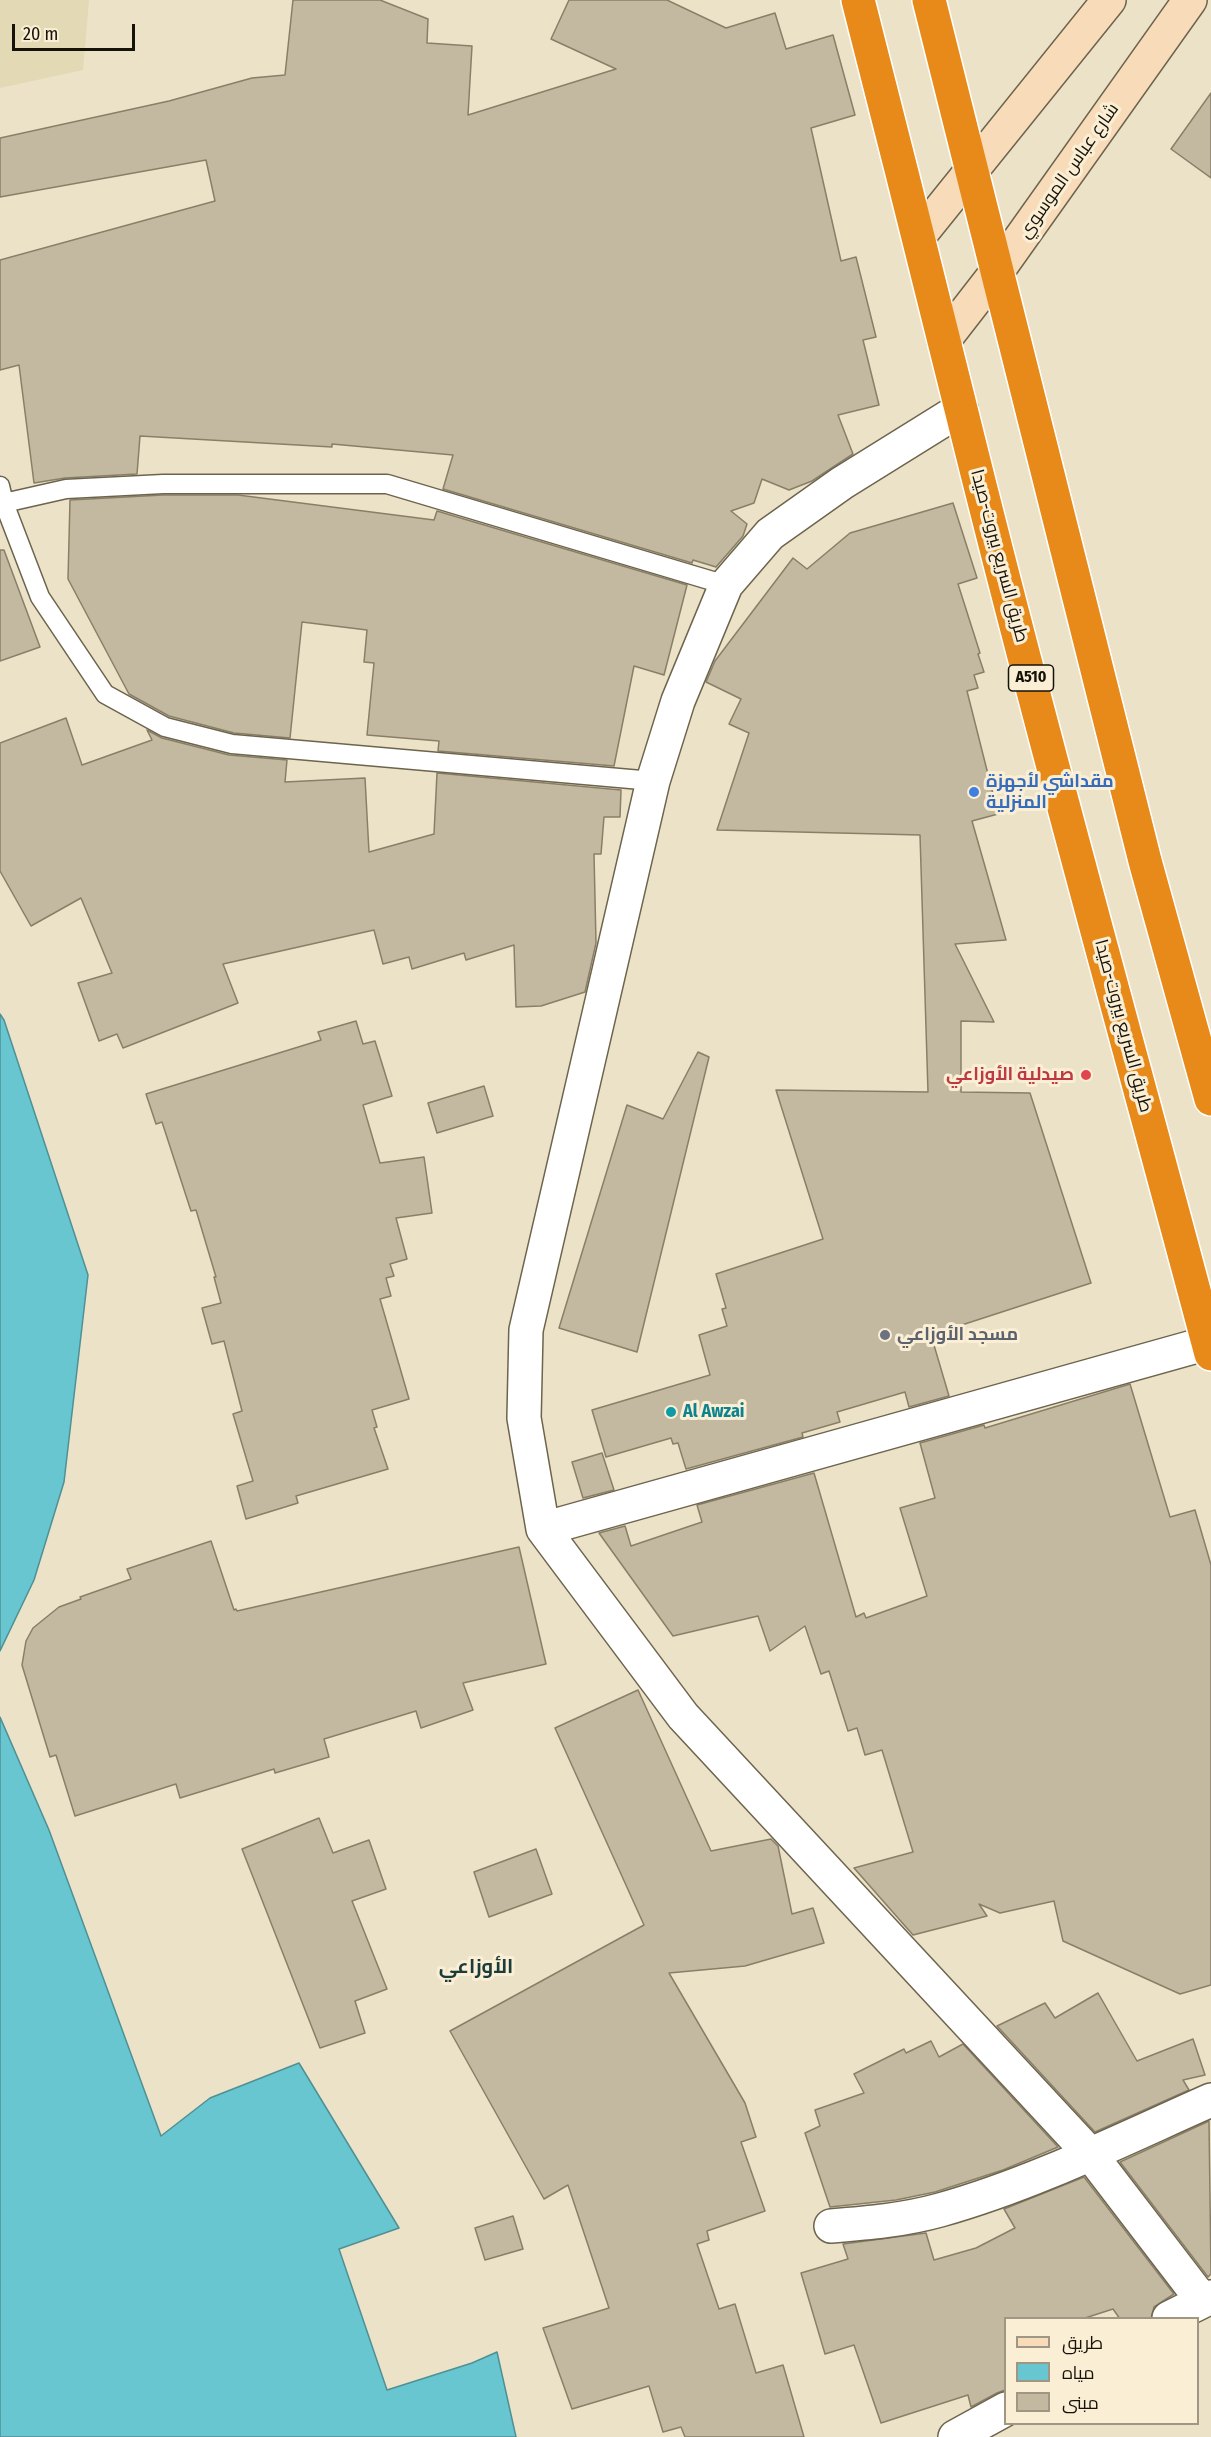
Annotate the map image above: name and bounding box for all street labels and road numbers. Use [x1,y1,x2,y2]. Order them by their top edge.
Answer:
street label: شارع عباس الموسوي [1014,99,1124,243]
street label: طريق السريع بيروت-صيدا [966,467,1032,645]
road number: A510 [1008,665,1054,691]
street label: طريق السريع بيروت-صيدا [1090,937,1156,1115]

